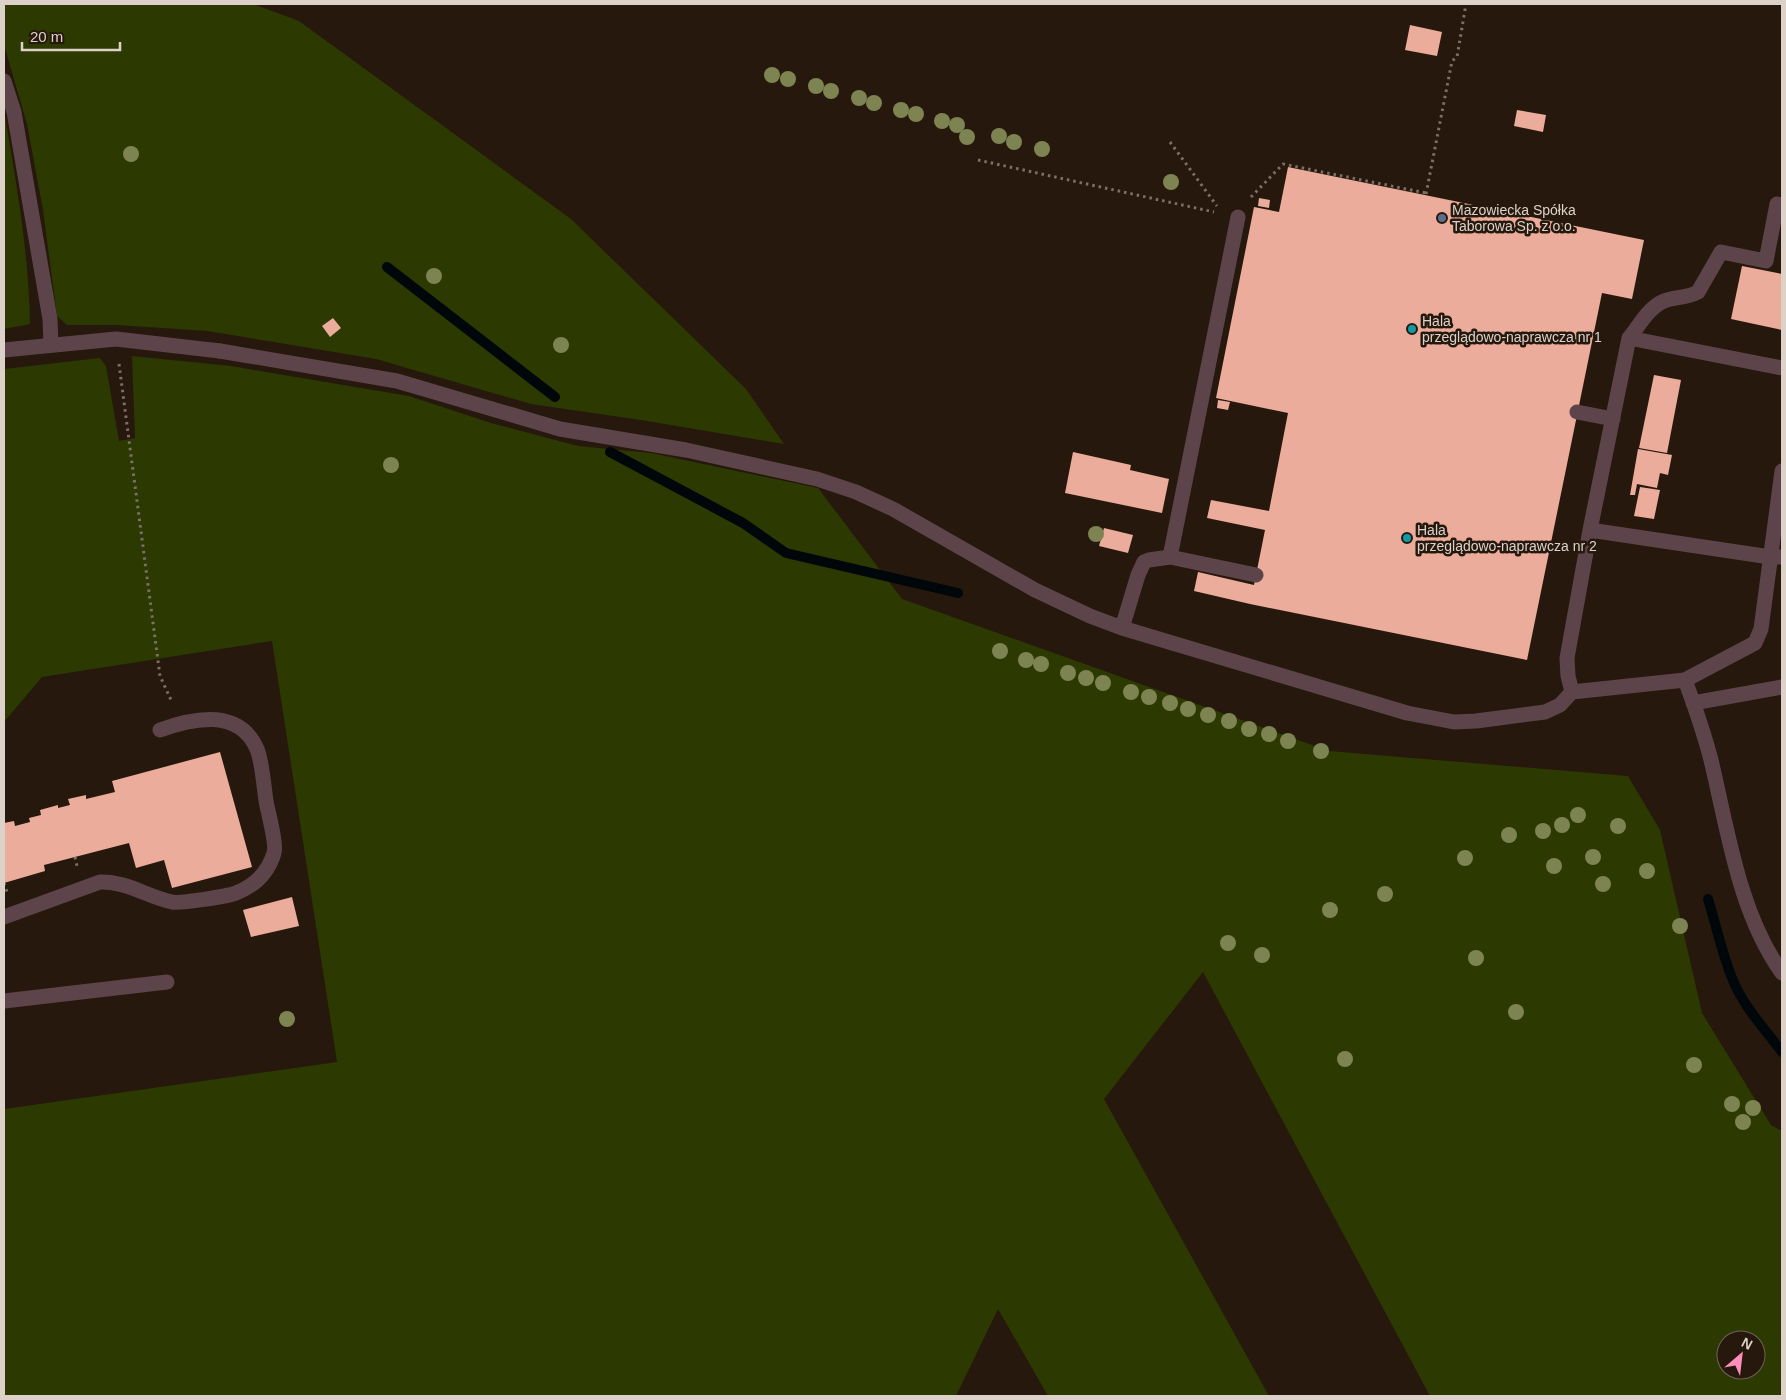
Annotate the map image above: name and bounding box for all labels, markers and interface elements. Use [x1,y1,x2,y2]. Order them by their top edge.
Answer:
scale bar [22,20,120,52]
text: 20 m [30,28,63,45]
place label: Mazowiecka Spółka Taborowa Sp. z o.o. [1452,202,1576,234]
marker: Mazowiecka Spółka Taborowa Sp. z o.o. [1436,212,1448,224]
place label: Hala przeglądowo-naprawcza nr 1 [1422,313,1602,345]
marker: Hala przeglądowo-naprawcza nr 1 [1406,323,1418,335]
place label: Hala przeglądowo-naprawcza nr 2 [1417,522,1597,554]
marker: Hala przeglądowo-naprawcza nr 2 [1401,532,1413,544]
north arrow [1716,1330,1766,1380]
text: N [1739,1334,1755,1353]

